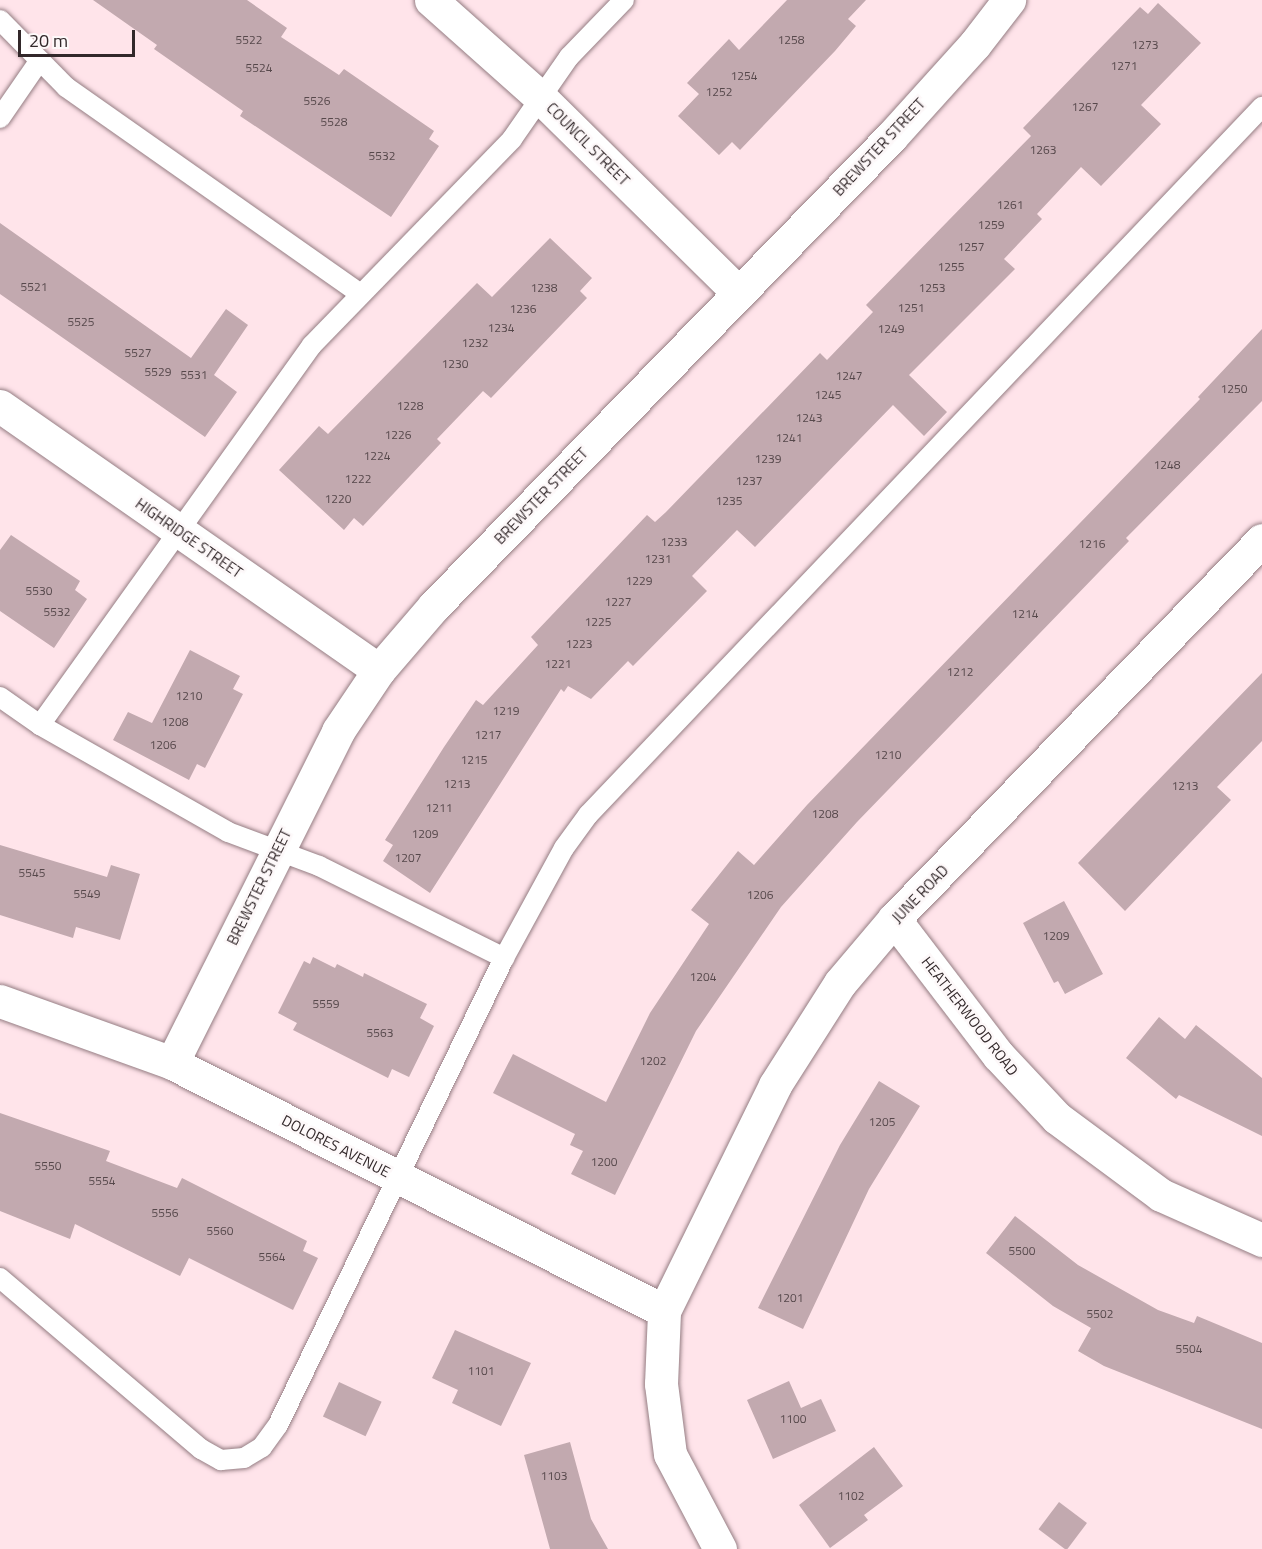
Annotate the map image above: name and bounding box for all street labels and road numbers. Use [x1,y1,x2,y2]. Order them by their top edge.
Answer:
street label: BREWSTER STREET [829,95,929,199]
street label: COUNCIL STREET [543,99,633,189]
street label: BREWSTER STREET [491,444,591,548]
street label: HIGHRIDGE STREET [132,494,246,582]
street label: BREWSTER STREET [223,826,295,948]
street label: JUNE ROAD [888,861,952,927]
street label: HEATHERWOOD ROAD [918,953,1022,1079]
street label: DOLORES AVENUE [279,1111,393,1181]

